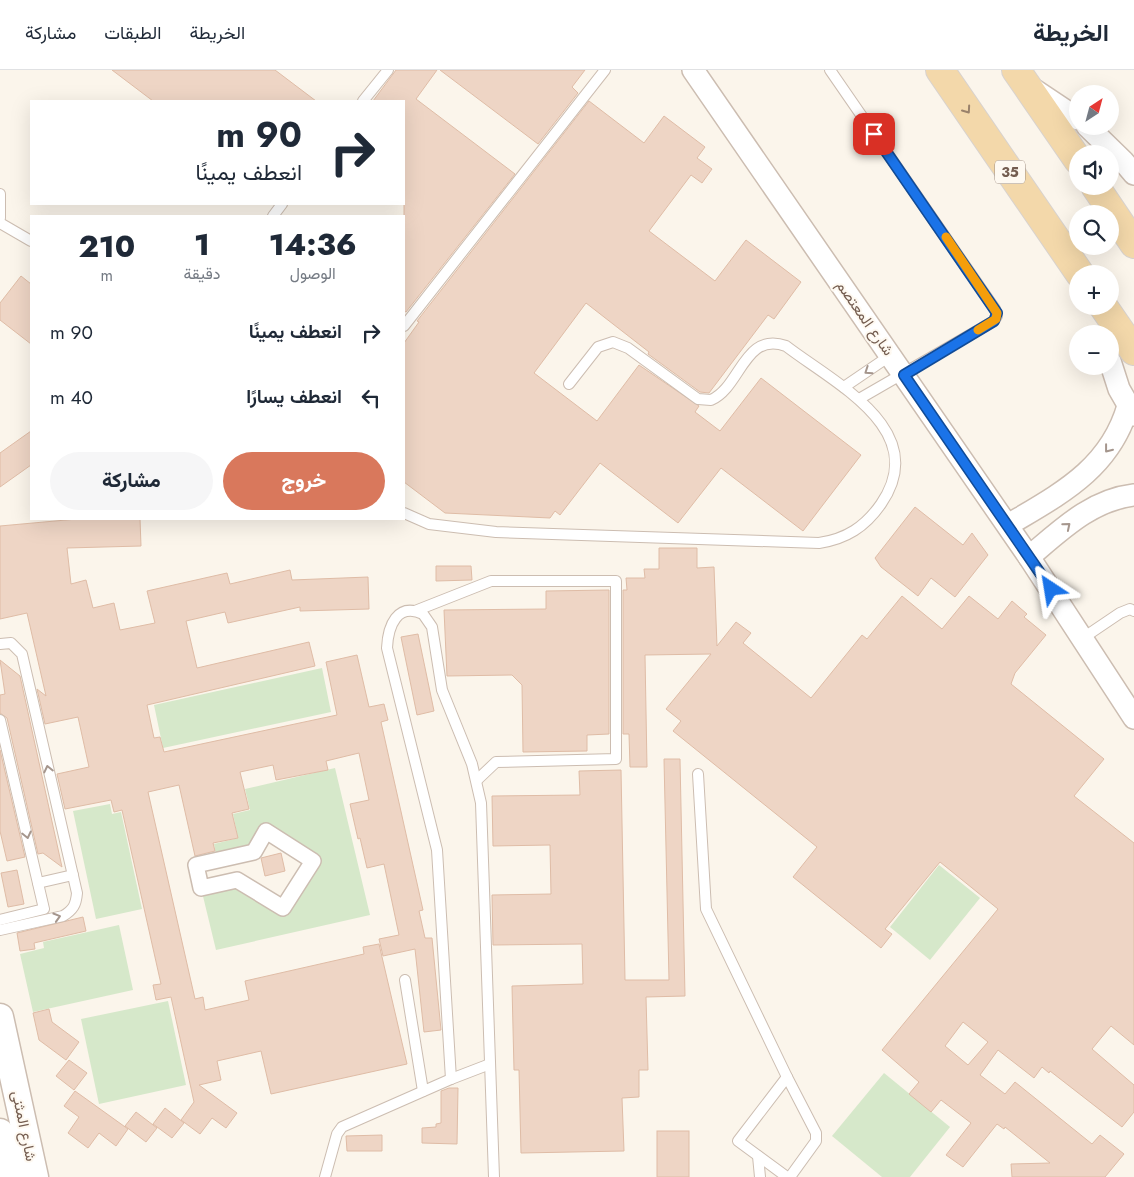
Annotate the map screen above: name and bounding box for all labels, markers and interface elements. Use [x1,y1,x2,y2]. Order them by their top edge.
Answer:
text: الخريطة [1033,15,1109,50]
text: مشاركة [25,20,76,46]
text: الطبقات [104,20,161,46]
text: الخريطة [189,20,245,46]
north arrow [1069,85,1119,135]
map controls [1069,85,1119,375]
one-way arrow [961,105,971,114]
text: 90 m [216,110,302,160]
pin [853,113,895,155]
icon: right [320,120,385,185]
icon: arrive [860,120,888,148]
button: sound [1069,145,1119,195]
text: انعطف يمينًا [196,156,302,188]
road number: 35 [995,160,1025,184]
button: search [1069,205,1119,255]
text: 1 [194,223,210,266]
text: 14:36 [269,223,357,266]
text: 210 [78,225,135,268]
text: دقيقة [183,262,220,285]
text: الوصول [290,262,336,285]
text: m [101,264,113,287]
button: + [1069,265,1119,315]
street label: شارع المعتصم [831,276,899,360]
text: انعطف يمينًا [249,318,342,345]
text: 90 m [50,319,93,346]
icon: right [357,319,385,347]
button: − [1069,325,1119,375]
one-way arrow [864,365,873,374]
text: انعطف يسارًا [246,383,342,410]
text: 40 m [50,384,93,411]
icon: left [357,384,385,412]
one-way arrow [1104,444,1113,453]
button: مشاركة [50,452,213,510]
button: خروج [223,452,385,510]
one-way arrow [1061,523,1070,531]
position arrow [1024,562,1076,614]
one-way arrow [44,764,54,773]
one-way arrow [21,831,32,840]
one-way arrow [53,913,61,923]
street label: شارع المثنى [6,1089,42,1163]

